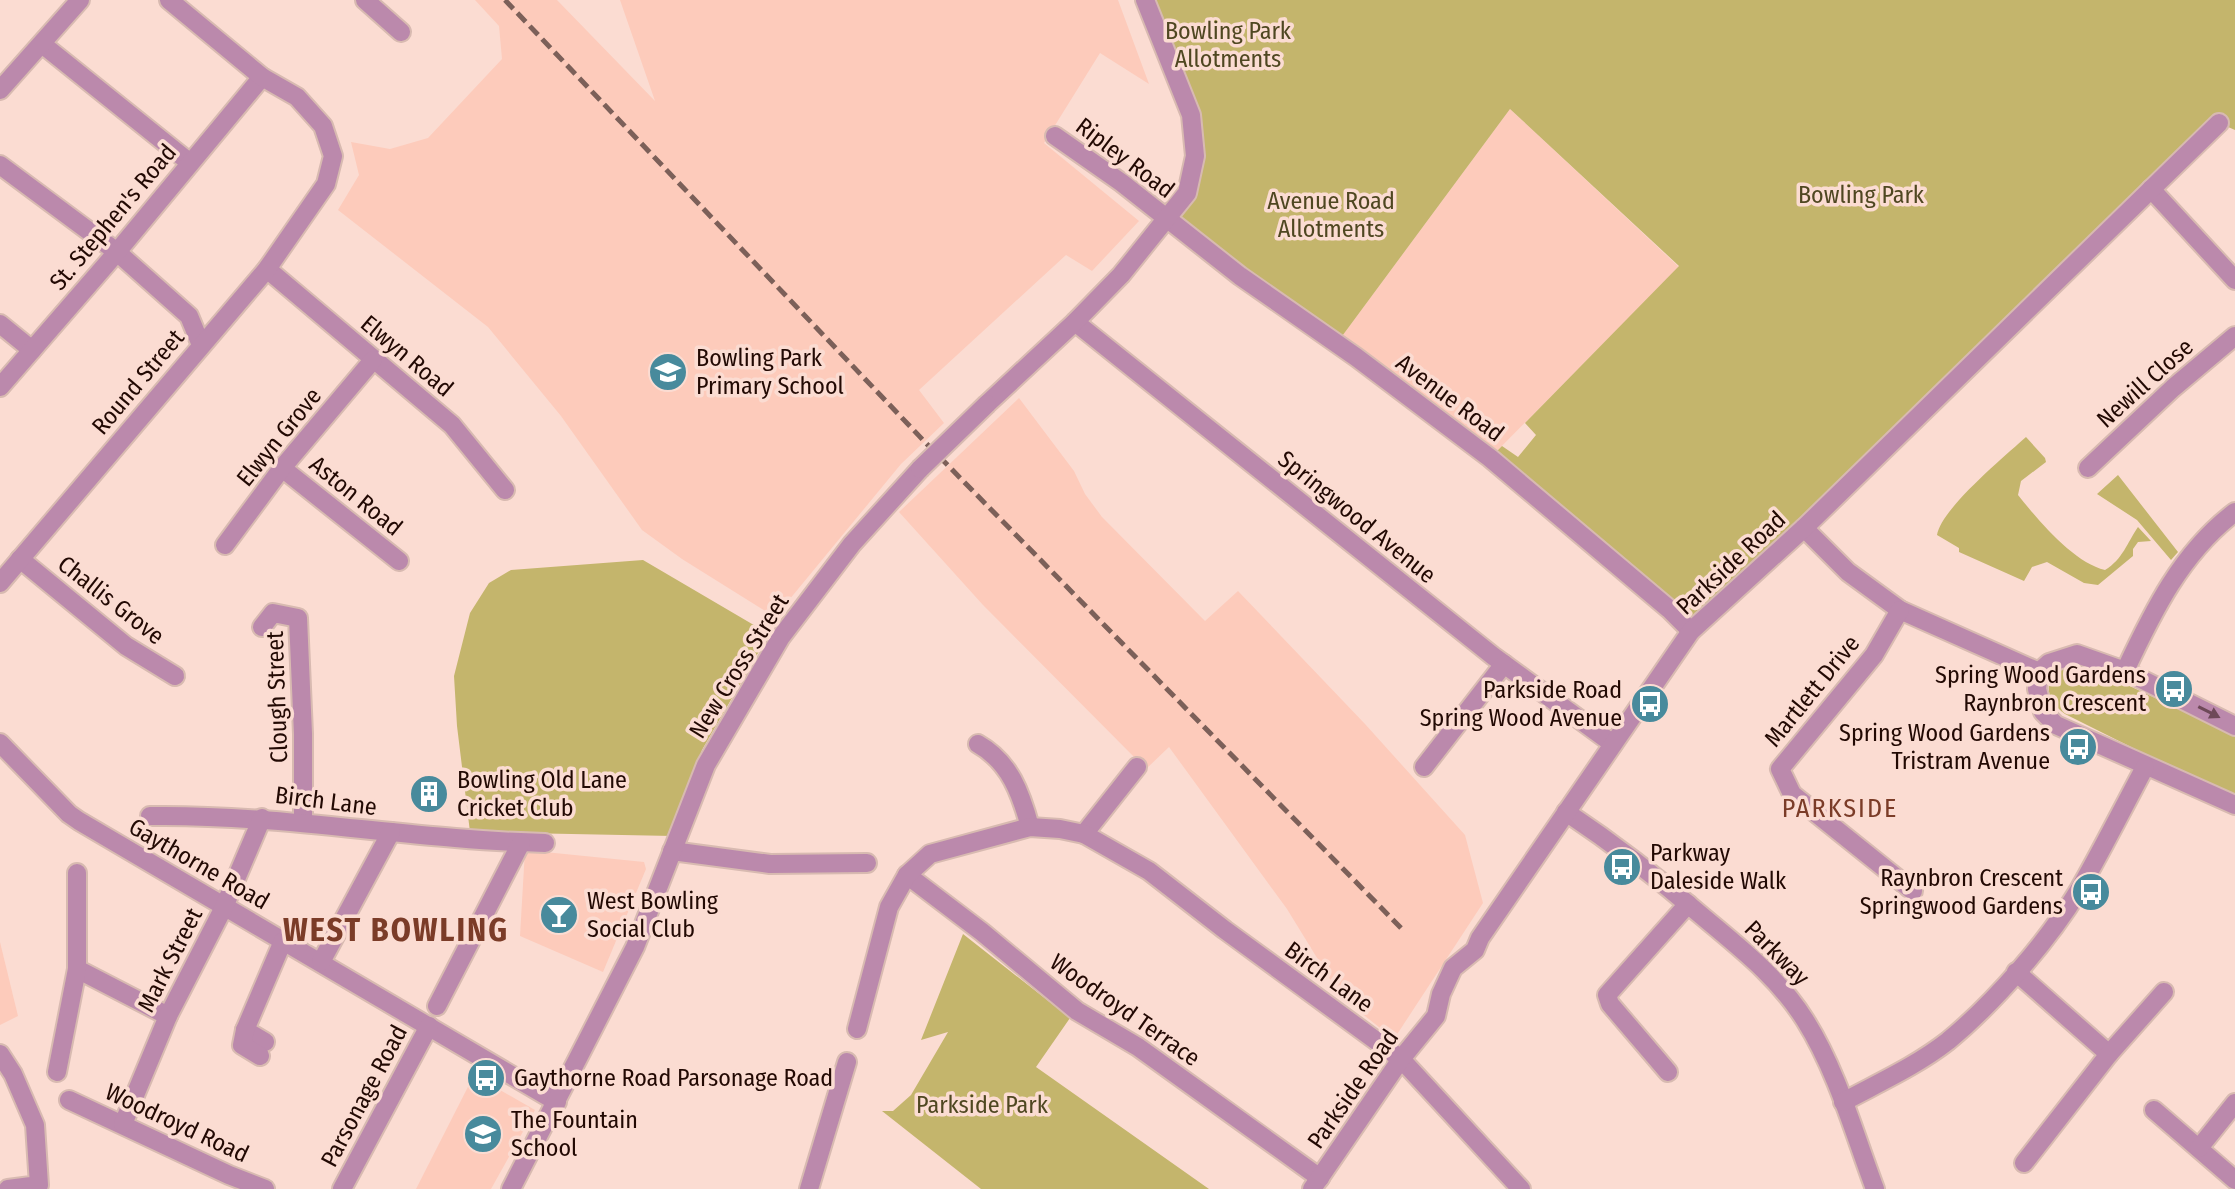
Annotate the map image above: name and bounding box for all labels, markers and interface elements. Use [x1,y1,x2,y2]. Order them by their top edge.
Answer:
park label: Bowling Park Allotments [1165,17,1292,73]
street label: Ripley Road [1070,112,1180,204]
street label: St. Stephen's Road [44,138,182,296]
park label: Bowling Park [1798,181,1925,209]
park label: Avenue Road Allotments [1267,187,1395,243]
street label: Elwyn Road [355,309,459,403]
street label: Round Street [86,324,190,440]
street label: Newill Close [2091,333,2199,433]
place label: Bowling Park Primary School [696,344,844,400]
street label: Avenue Road [1391,348,1509,448]
school or university icon: Bowling Park Primary School [647,351,689,393]
street label: Elwyn Grove [231,382,327,492]
street label: Springwood Avenue [1273,445,1441,589]
street label: Aston Road [304,450,408,542]
street label: Parkside Road [1671,505,1791,621]
street label: Challis Grove [52,550,170,650]
street label: New Cross Street [683,589,795,743]
street label: Clough Street [261,630,293,763]
street label: Martlett Drive [1759,630,1865,752]
place label: Spring Wood Gardens Raynbron Crescent [1935,661,2146,717]
bus stop icon: Spring Wood Gardens Raynbron Crescent [2153,668,2195,710]
place label: Parkside Road Spring Wood Avenue [1420,676,1622,732]
bus stop icon: Parkside Road Spring Wood Avenue [1629,683,1671,725]
one-way arrow [2197,706,2220,719]
place label: Spring Wood Gardens Tristram Avenue [1839,719,2050,775]
bus stop icon: Spring Wood Gardens Tristram Avenue [2057,726,2099,768]
place label: Bowling Old Lane Cricket Club [457,766,627,822]
building icon: Bowling Old Lane Cricket Club [408,773,450,815]
street label: Birch Lane [274,781,378,821]
district label: PARKSIDE [1782,793,1898,824]
street label: Gaythorne Road [124,813,274,915]
place label: Parkway Daleside Walk [1650,839,1787,895]
bus stop icon: Parkway Daleside Walk [1601,846,1643,888]
place label: Raynbron Crescent Springwood Gardens [1860,864,2063,920]
bus stop icon: Raynbron Crescent Springwood Gardens [2070,871,2112,913]
place label: West Bowling Social Club [587,887,719,943]
bar icon: West Bowling Social Club [538,894,580,936]
street label: Mark Street [132,903,208,1017]
district label: WEST BOWLING [283,911,509,949]
street label: Parkway [1739,915,1815,991]
street label: Birch Lane [1279,936,1379,1018]
street label: Woodroyd Terrace [1045,948,1205,1072]
street label: Parsonage Road [315,1020,413,1172]
street label: Parkside Road [1302,1024,1404,1154]
bus stop icon: Gaythorne Road Parsonage Road [465,1057,507,1099]
place label: Gaythorne Road Parsonage Road [514,1064,833,1092]
street label: Woodroyd Road [101,1078,253,1168]
park label: Parkside Park [916,1091,1049,1119]
place label: The Fountain School [511,1106,638,1162]
school or university icon: The Fountain School [462,1113,504,1155]

